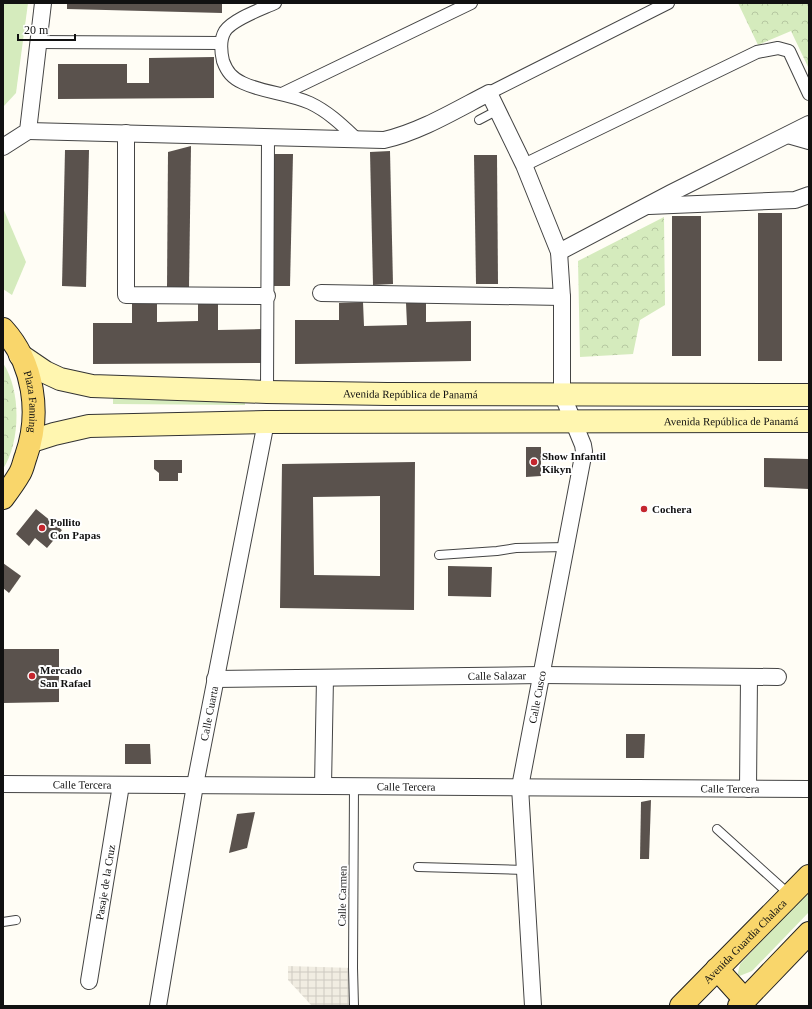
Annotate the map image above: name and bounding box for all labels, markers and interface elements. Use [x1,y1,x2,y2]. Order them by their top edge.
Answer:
scale bar [18,16,75,42]
text: 20 m [24,23,49,37]
street label: Plaza Fanning [21,369,40,434]
street label: Avenida República de Panamá [343,387,478,400]
street label: Avenida República de Panamá [664,415,798,427]
place label: Show Infantil Kikyn [542,450,606,475]
marker: Show Infantil Kikyn [529,457,539,467]
place label: Cochera [652,503,692,515]
marker: Cochera [639,504,649,514]
place label: Pollito Con Papas [50,516,101,541]
marker: Pollito Con Papas [37,523,47,533]
place label: Mercado San Rafael [40,664,91,689]
street label: Calle Salazar [468,669,527,682]
street label: Calle Cusco [526,669,548,724]
marker: Mercado San Rafael [27,671,37,681]
street label: Calle Cuarta [198,685,220,742]
street label: Calle Tercera [53,778,111,791]
street label: Calle Tercera [377,780,435,793]
street label: Calle Tercera [701,782,759,795]
street label: Pasaje de la Cruz [93,844,117,921]
street label: Calle Carmen [335,865,349,926]
street label: Avenida Guardia Chalaca [701,897,789,986]

